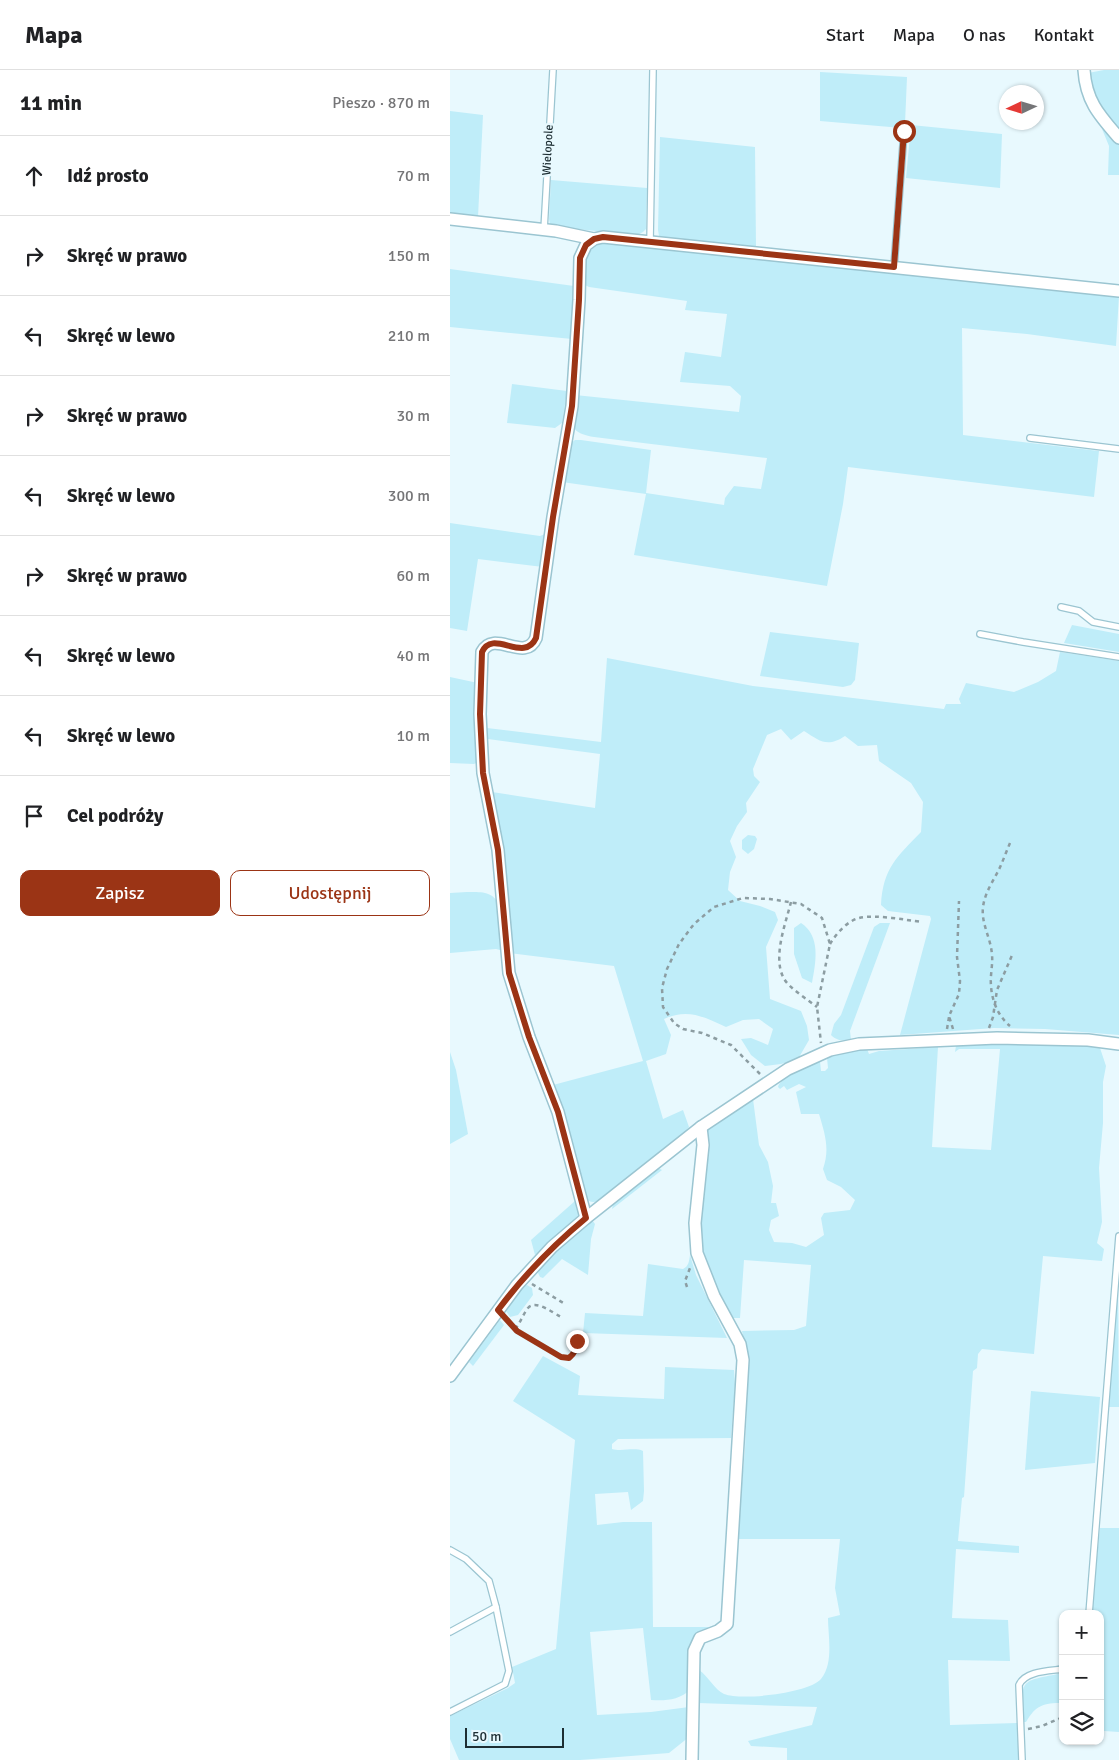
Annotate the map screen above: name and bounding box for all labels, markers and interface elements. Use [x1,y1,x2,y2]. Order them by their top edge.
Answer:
text: Mapa [25,20,83,50]
text: Start [826,24,865,46]
text: Mapa [893,24,935,46]
text: O nas [963,24,1006,46]
text: Kontakt [1034,24,1094,46]
north arrow [999,85,1044,130]
text: 11 min [20,90,82,116]
text: Pieszo · 870 m [332,93,430,113]
route start [893,120,916,143]
street label: Wielopole [539,124,557,176]
icon: ahead [20,162,48,190]
text: Idź prosto [67,164,149,188]
text: 70 m [396,166,430,186]
icon: right [20,242,48,270]
text: Skręć w prawo [67,244,187,268]
text: 150 m [388,246,430,266]
icon: left [20,322,48,350]
text: Skręć w lewo [67,324,175,348]
text: 210 m [388,326,430,346]
icon: right [20,402,48,430]
text: Skręć w prawo [67,404,187,428]
text: 30 m [396,406,430,426]
icon: left [20,482,48,510]
text: Skręć w lewo [67,484,175,508]
text: 300 m [388,486,430,506]
icon: right [20,562,48,590]
text: Skręć w prawo [67,564,187,588]
text: 60 m [396,566,430,586]
icon: left [20,642,48,670]
text: Skręć w lewo [67,644,175,668]
text: 40 m [396,646,430,666]
icon: left [20,722,48,750]
text: Skręć w lewo [67,724,175,748]
text: 10 m [396,726,430,746]
icon: arrive [20,802,48,830]
text: Cel podróży [67,804,163,828]
button: Zapisz [20,870,220,916]
button: Udostępnij [230,870,430,916]
route end [566,1330,589,1353]
map controls [1059,1610,1104,1745]
button: + [1059,1610,1104,1655]
button: − [1059,1655,1104,1700]
button: layers [1059,1700,1104,1745]
scale bar [465,1725,564,1748]
text: 50 m [472,1728,501,1745]

